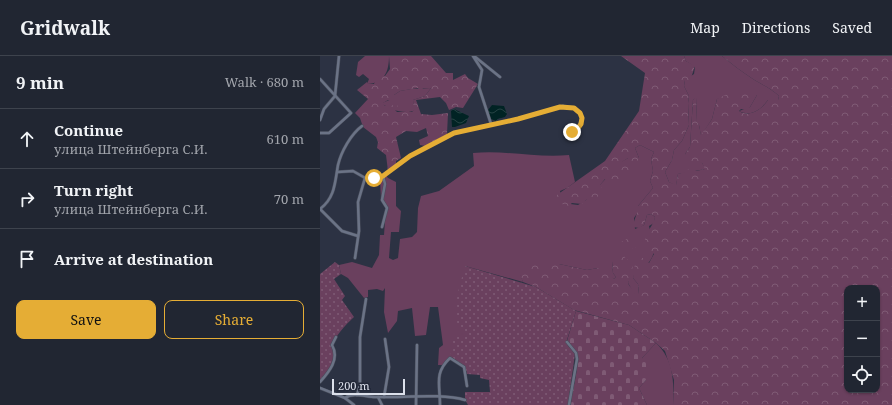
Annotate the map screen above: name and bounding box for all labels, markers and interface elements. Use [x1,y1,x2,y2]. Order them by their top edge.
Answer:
text: Gridwalk [20,15,110,41]
text: Map [690,18,720,37]
text: Directions [742,18,810,37]
text: Saved [832,18,872,37]
text: 9 min [16,71,64,94]
text: Walk · 680 m [225,73,304,91]
text: Continue [54,120,123,140]
route end [563,123,581,141]
icon: ahead [16,128,38,150]
text: 610 m [267,130,304,148]
text: улица Штейнберга С.И. [54,140,208,158]
route start [365,169,383,187]
text: Turn right [54,180,133,200]
icon: right [16,188,38,210]
text: 70 m [274,190,304,208]
text: улица Штейнберга С.И. [54,200,208,218]
icon: arrive [16,248,38,270]
text: Arrive at destination [54,249,213,269]
map controls [844,285,880,393]
button: + [844,285,880,321]
button: Save [16,300,156,339]
button: Share [164,300,304,339]
button: − [844,321,880,357]
button: locate [844,357,880,393]
scale bar [332,377,405,396]
text: 200 m [338,378,370,393]

